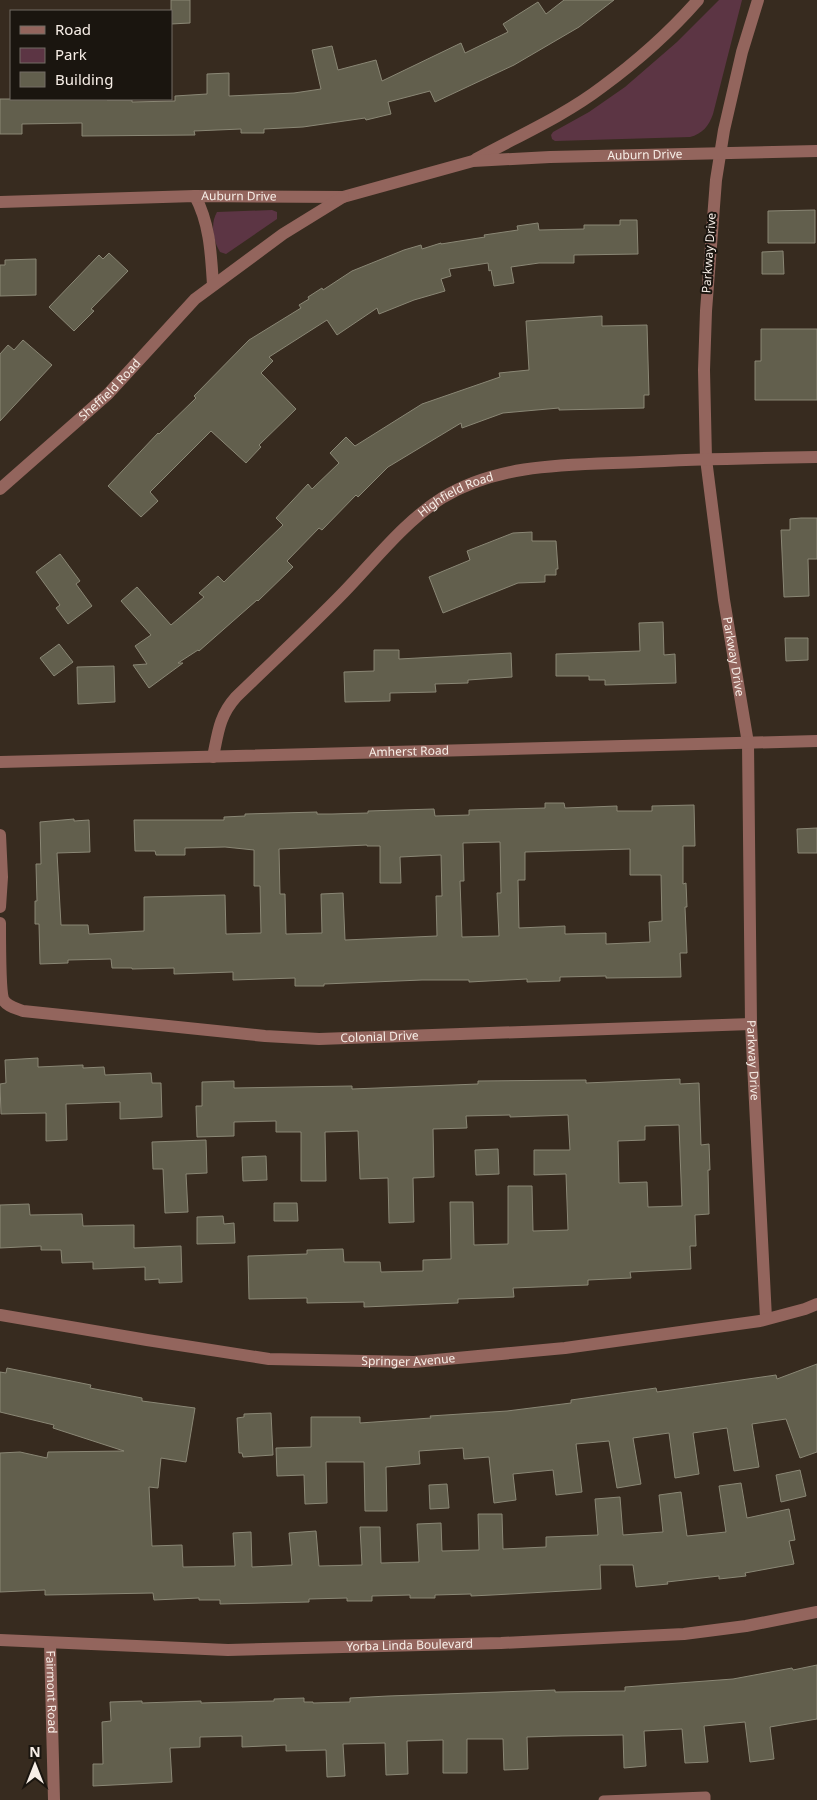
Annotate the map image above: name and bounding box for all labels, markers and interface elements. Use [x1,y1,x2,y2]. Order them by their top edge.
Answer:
legend [10,10,172,100]
text: Road [55,19,91,39]
text: Park [55,44,87,64]
text: Building [55,69,113,89]
street label: Auburn Drive [607,145,683,164]
street label: Auburn Drive [201,187,277,205]
street label: Parkway Drive [697,212,720,294]
street label: Sheffield Road [75,355,144,424]
street label: Highfield Road [414,468,495,521]
street label: Parkway Drive [719,615,749,698]
street label: Amherst Road [369,741,449,761]
street label: Parkway Drive [743,1020,764,1101]
street label: Colonial Drive [340,1027,419,1046]
street label: Springer Avenue [361,1349,456,1370]
street label: Yorba Linda Boulevard [346,1635,473,1655]
street label: Fairmont Road [42,1650,61,1734]
north arrow [10,1740,60,1790]
text: N [29,1742,41,1761]

